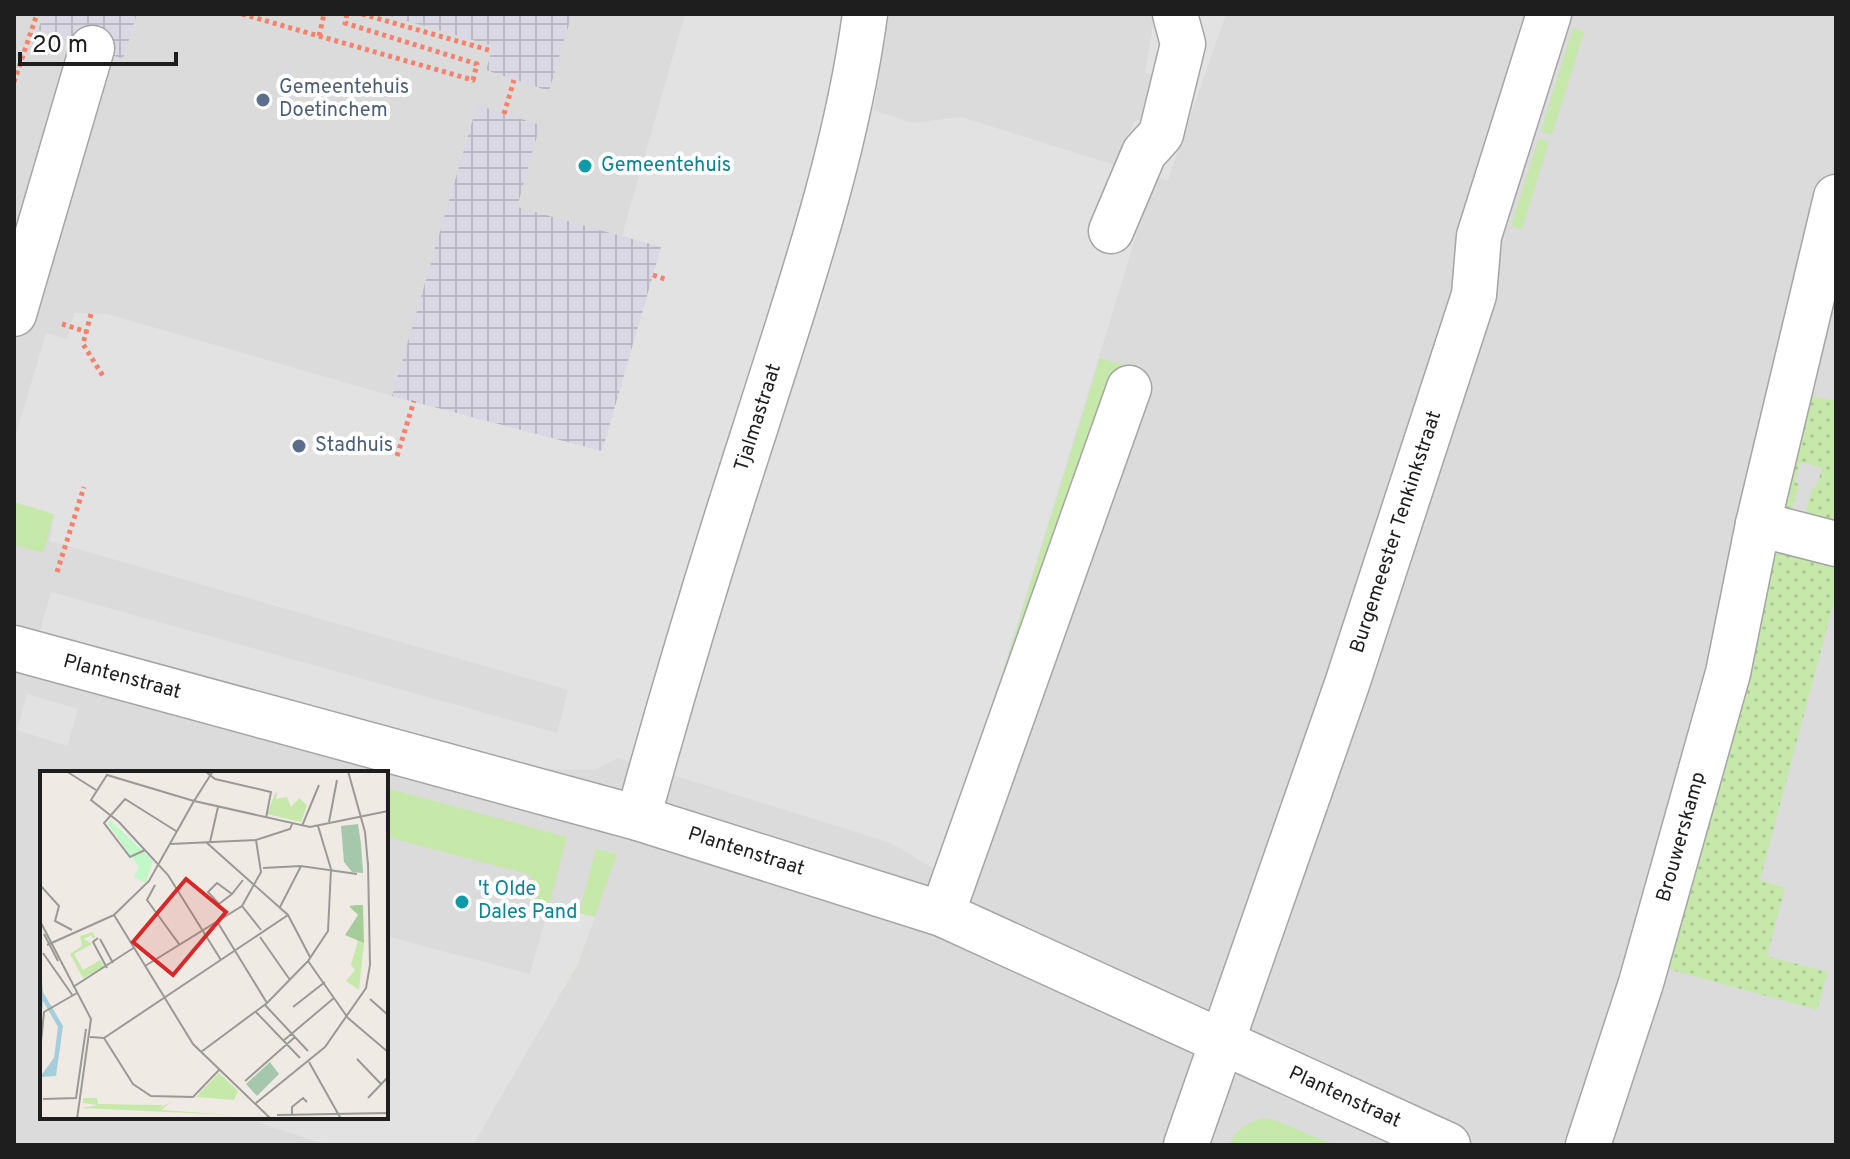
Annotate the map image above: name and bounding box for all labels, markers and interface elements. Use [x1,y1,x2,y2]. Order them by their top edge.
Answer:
scale bar [20,16,176,66]
text: 20 m [32,31,88,61]
place label: Gemeentehuis Doetinchem [279,75,409,124]
marker: Gemeentehuis Doetinchem [254,91,272,109]
place label: Gemeentehuis [601,153,731,179]
marker: Gemeentehuis [576,157,594,175]
street label: Tjalmastraat [729,361,788,475]
street label: Burgemeester Tenkinkstraat [1345,408,1448,657]
place label: Stadhuis [315,433,393,459]
marker: Stadhuis [290,437,308,455]
street label: Plantenstraat [60,649,184,706]
street label: Brouwerskamp [1651,769,1713,905]
inset map [40,771,388,1119]
street label: Plantenstraat [684,821,808,883]
place label: 't Olde Dales Pand [478,877,577,926]
marker: 't Olde Dales Pand [453,893,471,911]
street label: Plantenstraat [1284,1061,1405,1135]

